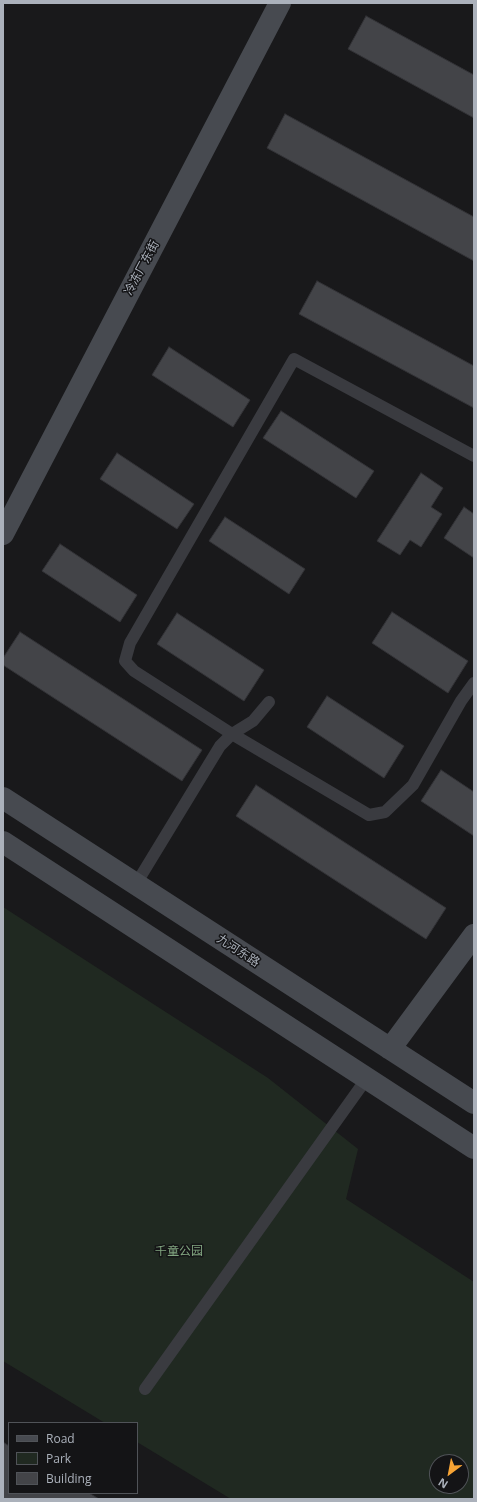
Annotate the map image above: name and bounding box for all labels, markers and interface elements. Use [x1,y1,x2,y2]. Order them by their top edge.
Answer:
street label: 冷冻厂东街 [122,238,162,298]
street label: 九河东路 [214,932,262,970]
park label: 千童公园 [155,1245,203,1259]
legend [8,1422,138,1494]
text: Road [46,1430,75,1447]
text: Park [46,1450,71,1467]
north arrow [429,1454,469,1494]
text: Building [46,1470,91,1487]
text: N [435,1475,451,1492]

